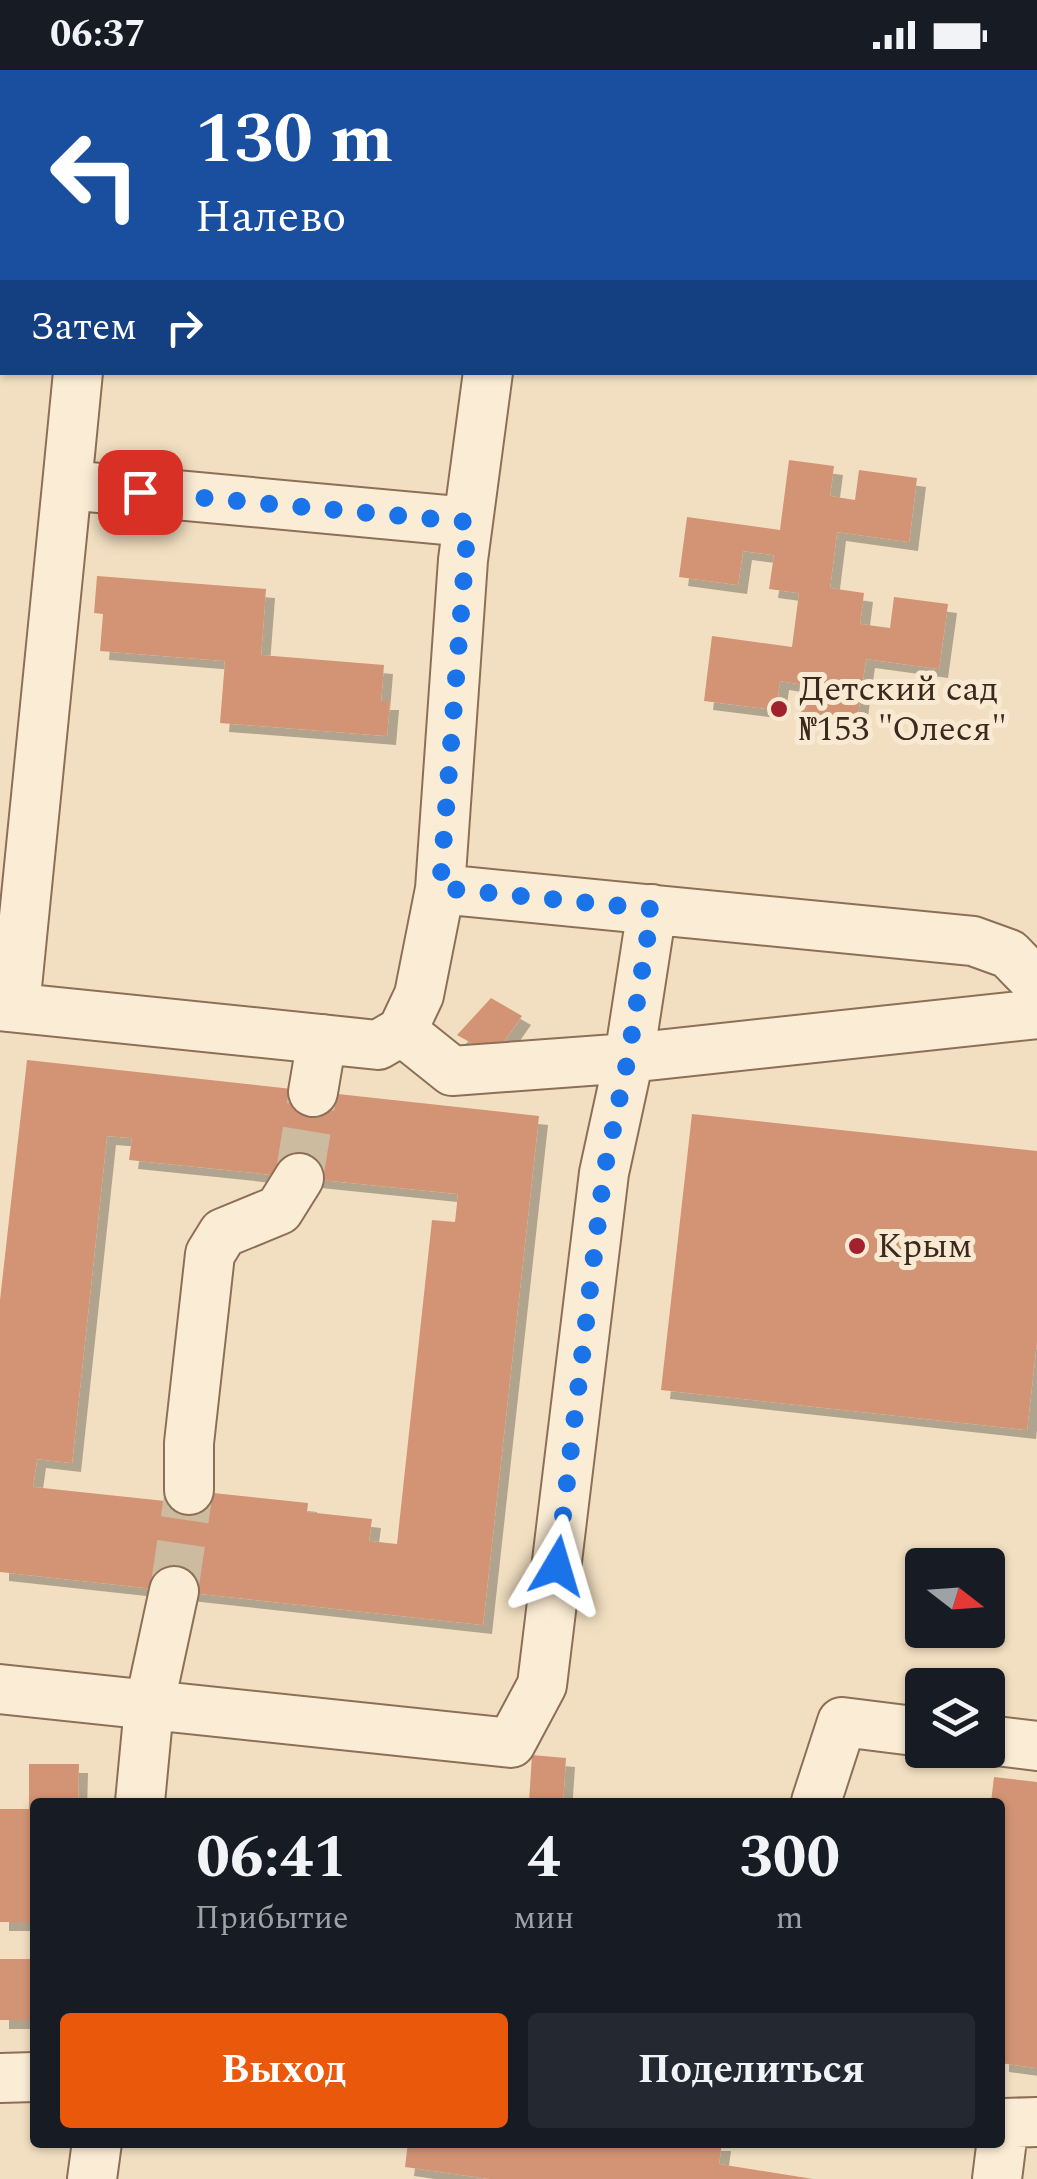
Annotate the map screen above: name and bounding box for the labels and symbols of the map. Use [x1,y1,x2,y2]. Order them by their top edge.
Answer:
pin [98,450,183,535]
place label: Детский сад №153 "Олеся" [799,663,1007,756]
marker: Детский сад №153 "Олеся" [768,698,790,720]
place label: Крым [877,1220,973,1273]
marker: Крым [846,1235,868,1257]
position arrow [505,1514,609,1618]
north arrow [905,1548,1005,1648]

